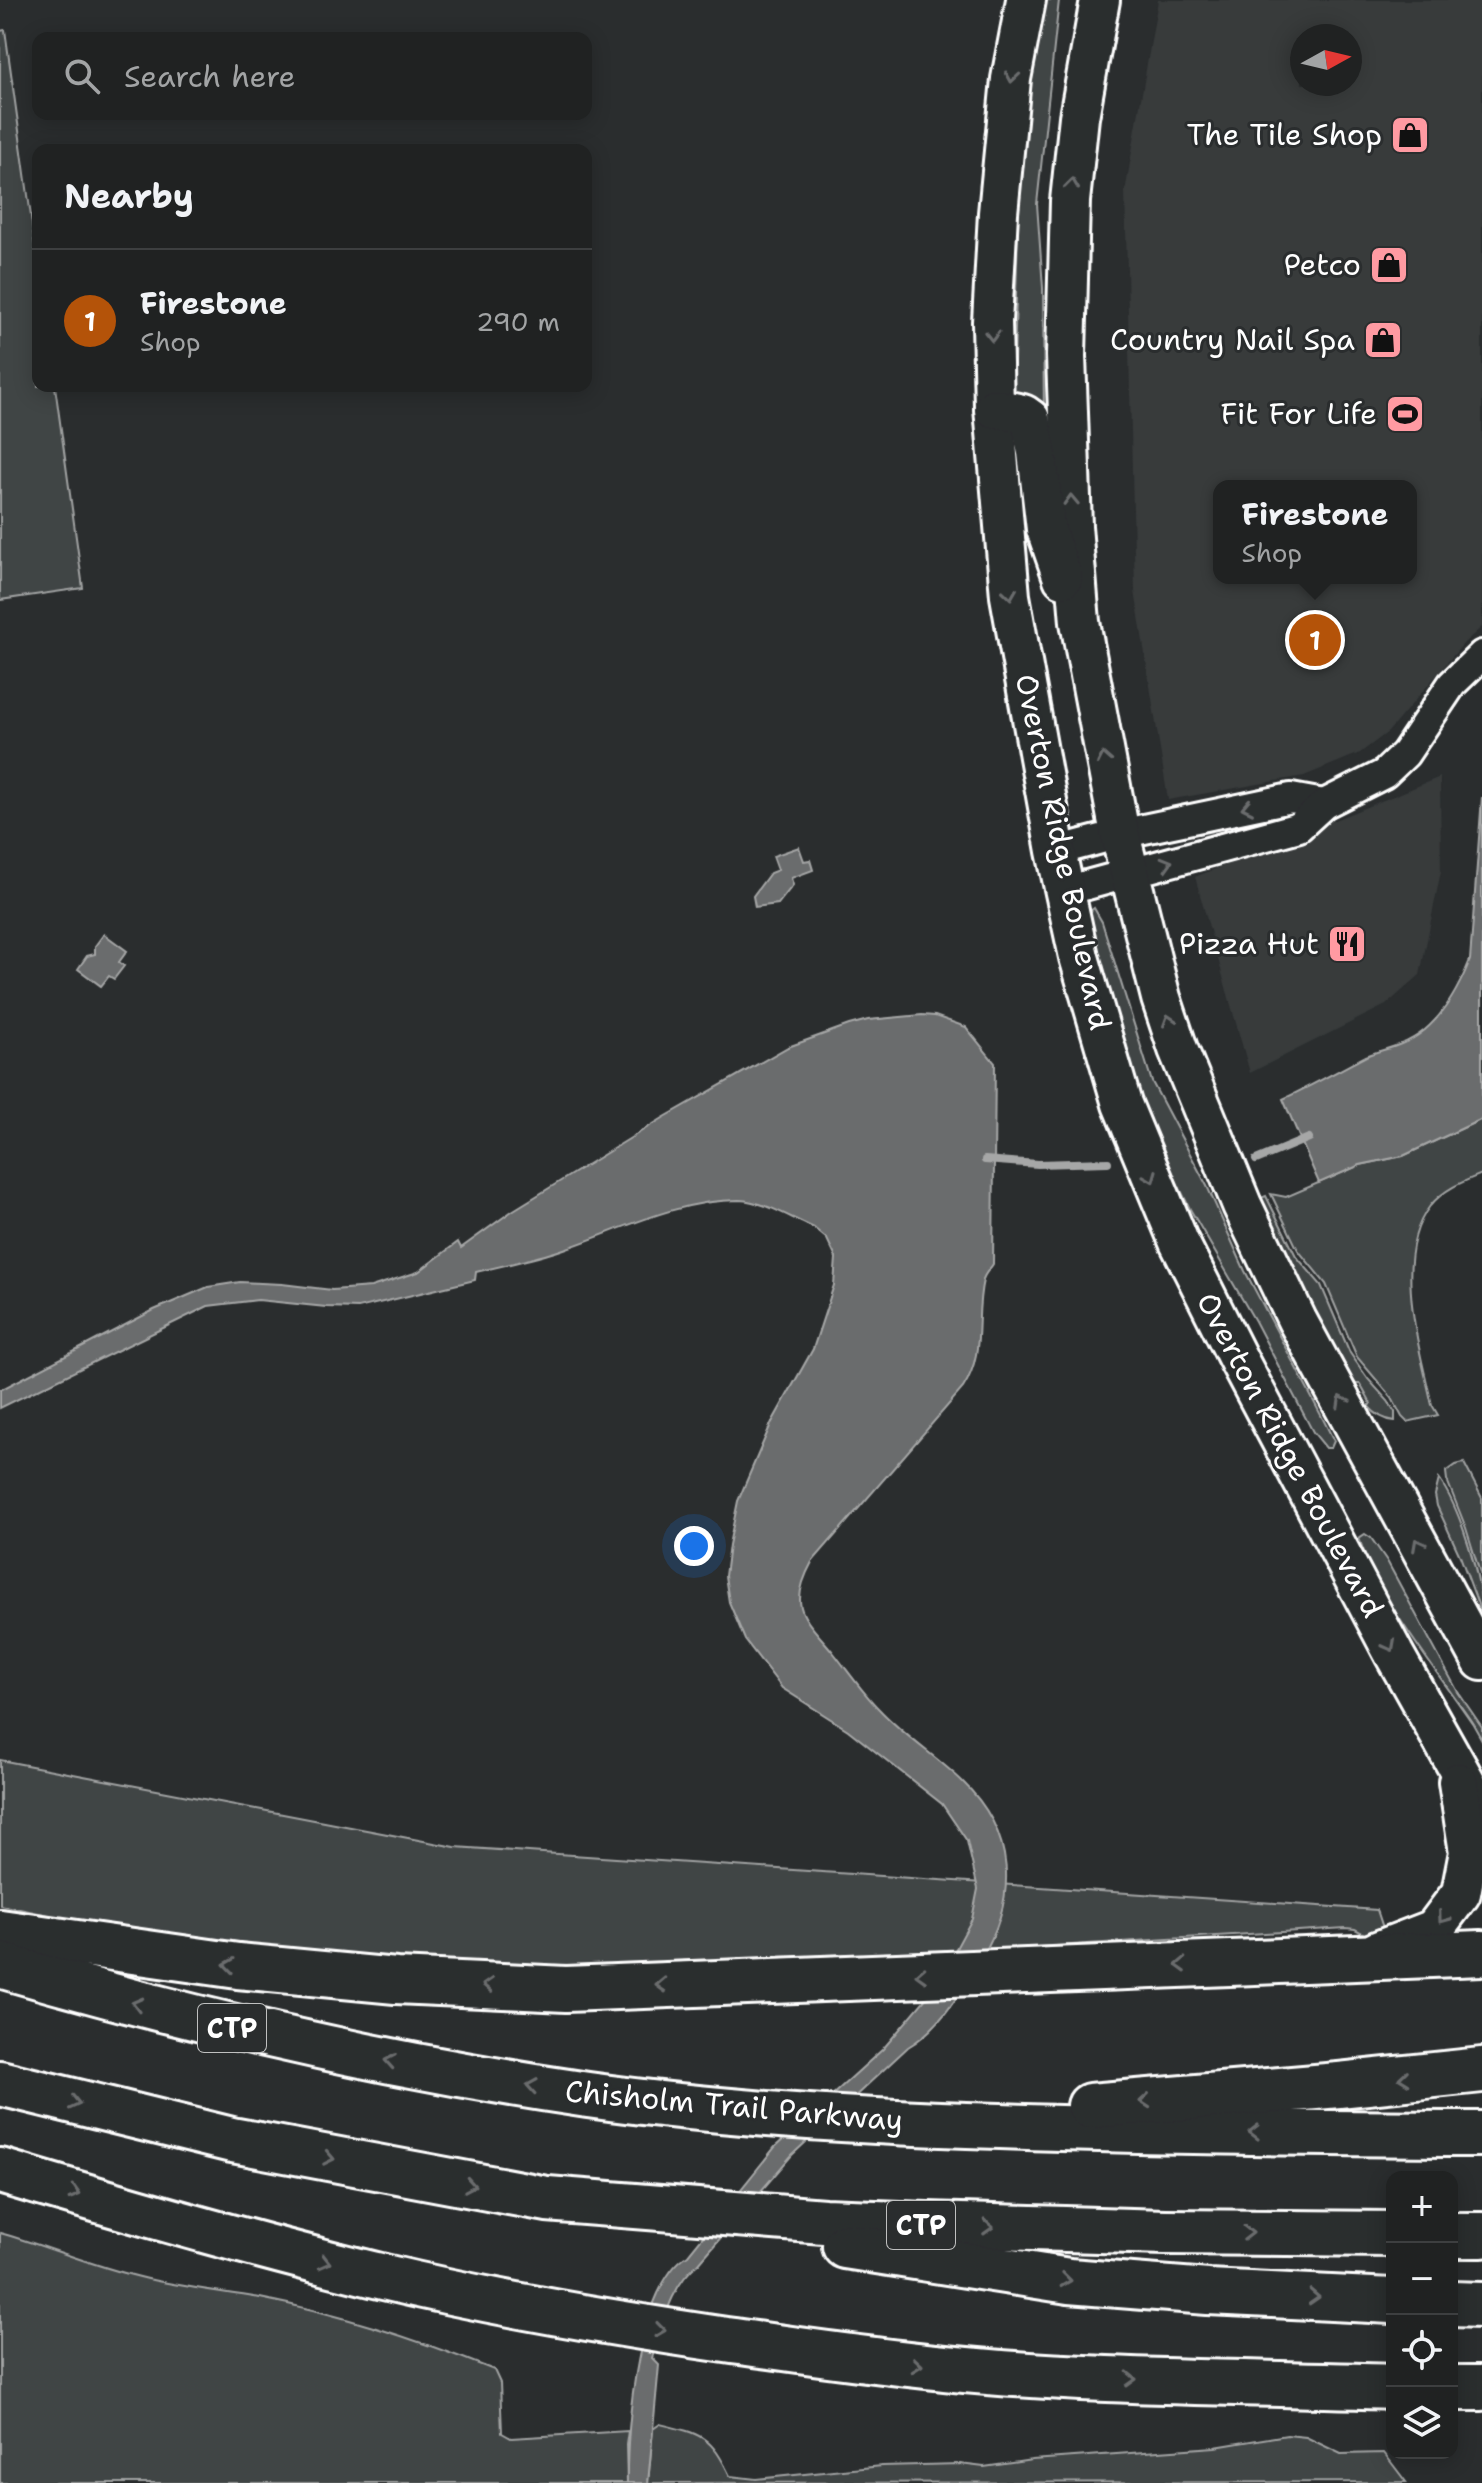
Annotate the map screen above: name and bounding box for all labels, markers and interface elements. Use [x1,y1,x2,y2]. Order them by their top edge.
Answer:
north arrow [1290,24,1362,96]
search box [32,32,592,120]
icon: search [60,54,104,98]
text: Search here [124,56,295,97]
one-way arrow [1004,70,1021,83]
place label: The Tile Shop [1187,114,1382,155]
shop icon: The Tile Shop [1389,114,1431,156]
text: Nearby [64,173,194,219]
one-way arrow [1063,177,1080,190]
place label: Petco [1283,244,1361,285]
shop icon: Petco [1368,244,1410,286]
text: Firestone [140,283,287,324]
text: 1 [84,304,96,339]
text: 290 m [476,304,560,339]
place label: Country Nail Spa [1110,319,1355,360]
shop icon: Country Nail Spa [1362,319,1404,361]
text: Shop [140,324,201,359]
one-way arrow [983,330,1001,343]
place label: Fit For Life [1221,393,1377,434]
sports icon: Fit For Life [1384,393,1426,435]
popup [1213,480,1417,584]
one-way arrow [1063,493,1080,506]
text: Firestone [1242,494,1388,535]
text: Shop [1242,535,1302,570]
one-way arrow [1002,587,1019,600]
pin: 1 [1289,610,1341,670]
street label: Overton Ridge Boulevard [1006,670,1121,1034]
one-way arrow [1097,751,1114,765]
one-way arrow [1241,798,1254,815]
one-way arrow [1159,856,1173,872]
place label: Pizza Hut [1179,923,1319,964]
restaurant icon: Pizza Hut [1326,923,1368,965]
one-way arrow [1162,1014,1178,1028]
one-way arrow [1141,1169,1158,1183]
street label: Overton Ridge Boulevard [1187,1285,1394,1625]
one-way arrow [1336,1395,1351,1410]
your location [674,1526,714,1566]
one-way arrow [1412,1538,1428,1552]
one-way arrow [1381,1638,1396,1652]
one-way arrow [1438,1909,1452,1923]
one-way arrow [1174,1956,1187,1973]
one-way arrow [222,1957,236,1974]
one-way arrow [914,1967,927,1984]
one-way arrow [481,1977,494,1994]
one-way arrow [654,1977,667,1994]
one-way arrow [130,1996,144,2013]
road number: CTP [198,2004,266,2052]
one-way arrow [384,2054,397,2071]
one-way arrow [1397,2069,1410,2086]
street label: Chisholm Trail Parkway [563,2070,905,2141]
one-way arrow [525,2078,539,2095]
one-way arrow [1139,2092,1152,2109]
one-way arrow [68,2093,82,2110]
one-way arrow [1247,2123,1260,2141]
one-way arrow [322,2149,336,2166]
map controls [1386,2171,1458,2459]
button: + [1386,2171,1458,2243]
one-way arrow [464,2175,477,2192]
one-way arrow [67,2184,81,2200]
road number: CTP [887,2201,955,2249]
one-way arrow [982,2219,995,2236]
one-way arrow [1242,2224,1255,2242]
button: − [1386,2243,1458,2315]
one-way arrow [318,2253,332,2270]
one-way arrow [1060,2271,1073,2288]
one-way arrow [1308,2288,1321,2305]
button: locate [1386,2315,1458,2387]
one-way arrow [653,2321,667,2338]
one-way arrow [911,2357,924,2374]
one-way arrow [1125,2371,1138,2388]
button: layers [1386,2387,1458,2459]

